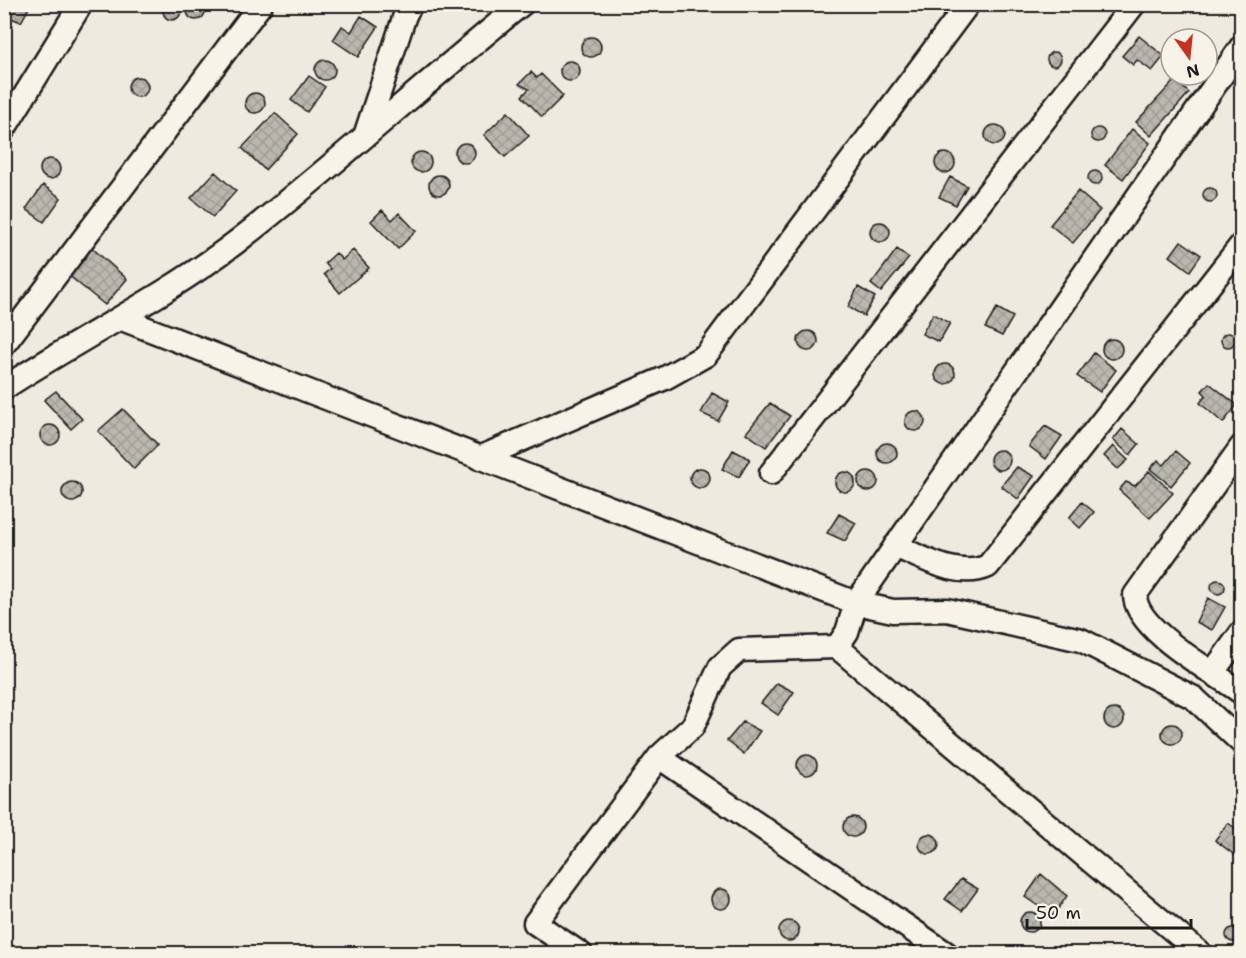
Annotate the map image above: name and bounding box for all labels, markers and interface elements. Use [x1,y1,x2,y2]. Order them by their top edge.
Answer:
north arrow [1159,27,1219,87]
text: N [1184,59,1202,83]
scale bar [1027,892,1190,930]
text: 50 m [1036,901,1081,925]

